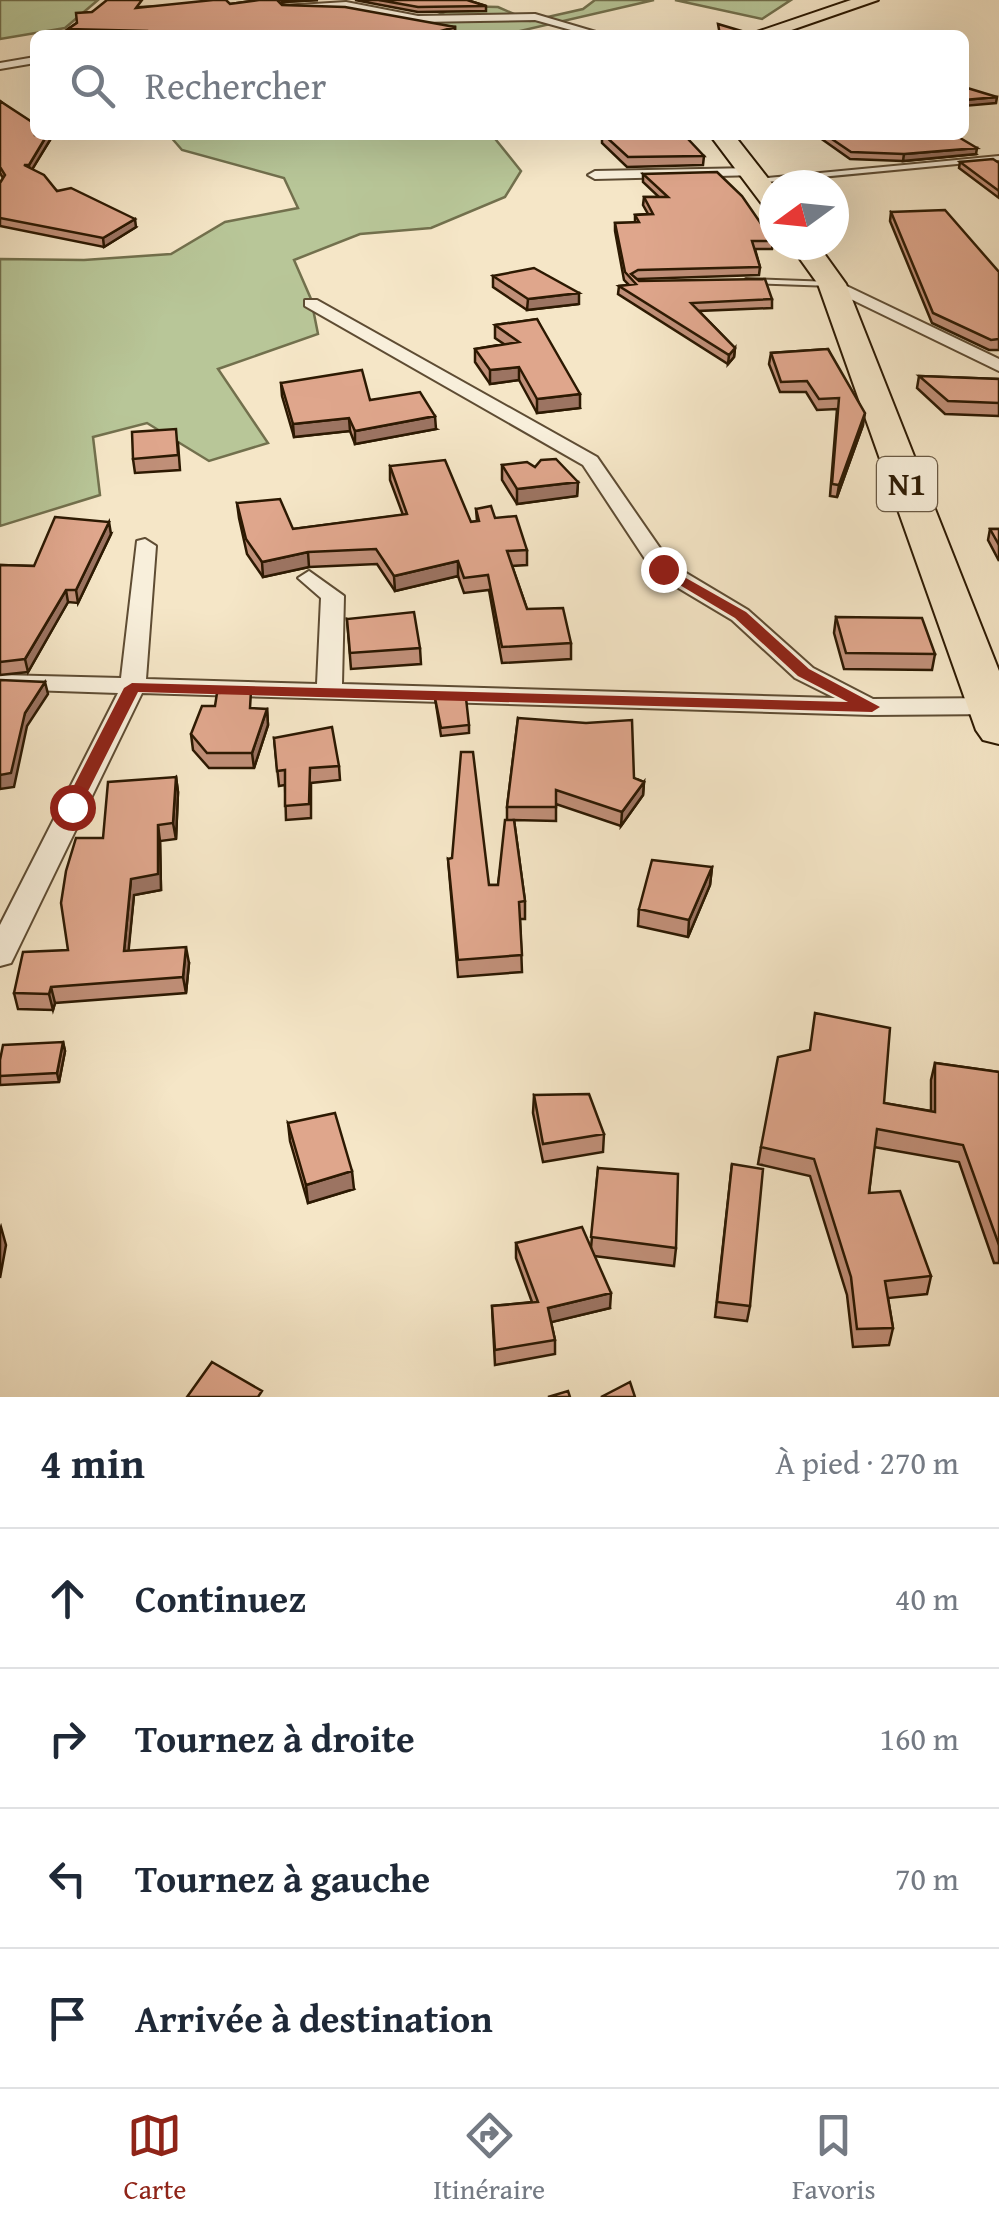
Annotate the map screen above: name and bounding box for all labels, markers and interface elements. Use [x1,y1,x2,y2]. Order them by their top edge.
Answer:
search box [30,30,969,140]
text: Rechercher [145,57,326,113]
icon: search [65,58,120,113]
north arrow [759,170,849,260]
road number: N1 [877,457,937,511]
route end [641,547,687,593]
route start [50,785,96,831]
text: 4 min [40,1432,145,1493]
text: À pied · 270 m [775,1439,959,1486]
text: Continuez [135,1570,306,1626]
icon: ahead [40,1571,95,1626]
text: 40 m [895,1575,959,1622]
text: Tournez à droite [135,1710,415,1766]
icon: right [40,1711,95,1766]
text: 160 m [880,1715,959,1762]
text: Tournez à gauche [135,1850,430,1906]
icon: left [40,1851,95,1906]
text: 70 m [895,1855,959,1902]
text: Arrivée à destination [135,1990,493,2046]
icon: arrive [40,1991,95,2046]
tab: Carte [123,2108,186,2209]
tab: Itinéraire [433,2108,545,2209]
tab: Favoris [792,2108,876,2209]

